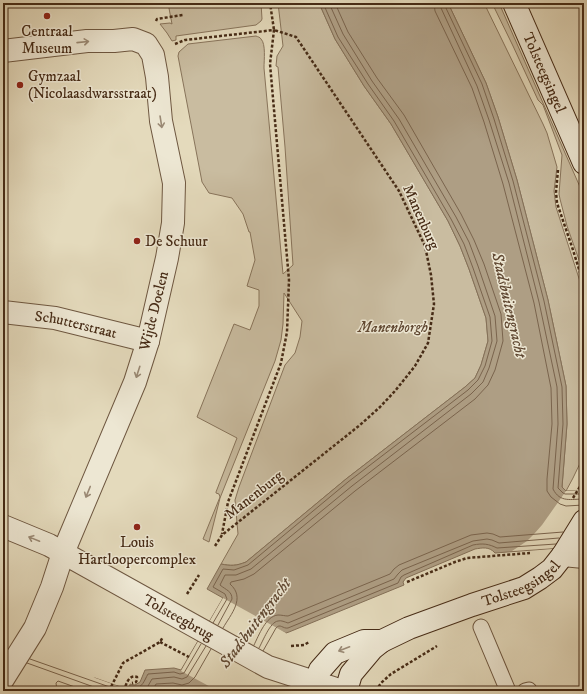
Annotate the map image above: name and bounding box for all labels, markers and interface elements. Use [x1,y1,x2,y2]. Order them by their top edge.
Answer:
marker: Centraal Museum [42,11,52,21]
place label: Centraal Museum [21,22,73,58]
street label: Tolsteegsingel [519,29,571,116]
one-way arrow [76,38,89,45]
place label: Gymzaal (Nicolaasdwarsstraat) [28,67,157,103]
marker: Gymzaal (Nicolaasdwarsstraat) [15,80,25,90]
one-way arrow [157,115,165,128]
street label: Manenburg [398,182,444,253]
place label: De Schuur [145,232,208,251]
marker: De Schuur [132,236,142,246]
water label: Stadsbuitengracht [487,249,531,361]
street label: Wijde Doelen [135,269,173,354]
street label: Schutterstraat [34,306,119,343]
park label: Manenborgh [357,318,428,337]
one-way arrow [134,365,141,378]
street label: Manenburg [221,466,288,524]
one-way arrow [84,486,92,498]
marker: Louis Hartloopercomplex [132,522,142,532]
place label: Louis Hartloopercomplex [78,533,197,569]
one-way arrow [28,534,40,542]
street label: Tolsteegsingel [479,556,565,611]
water label: Stadsbuitengracht [214,573,296,673]
street label: Tolsteegbrug [140,590,218,645]
one-way arrow [339,646,351,654]

